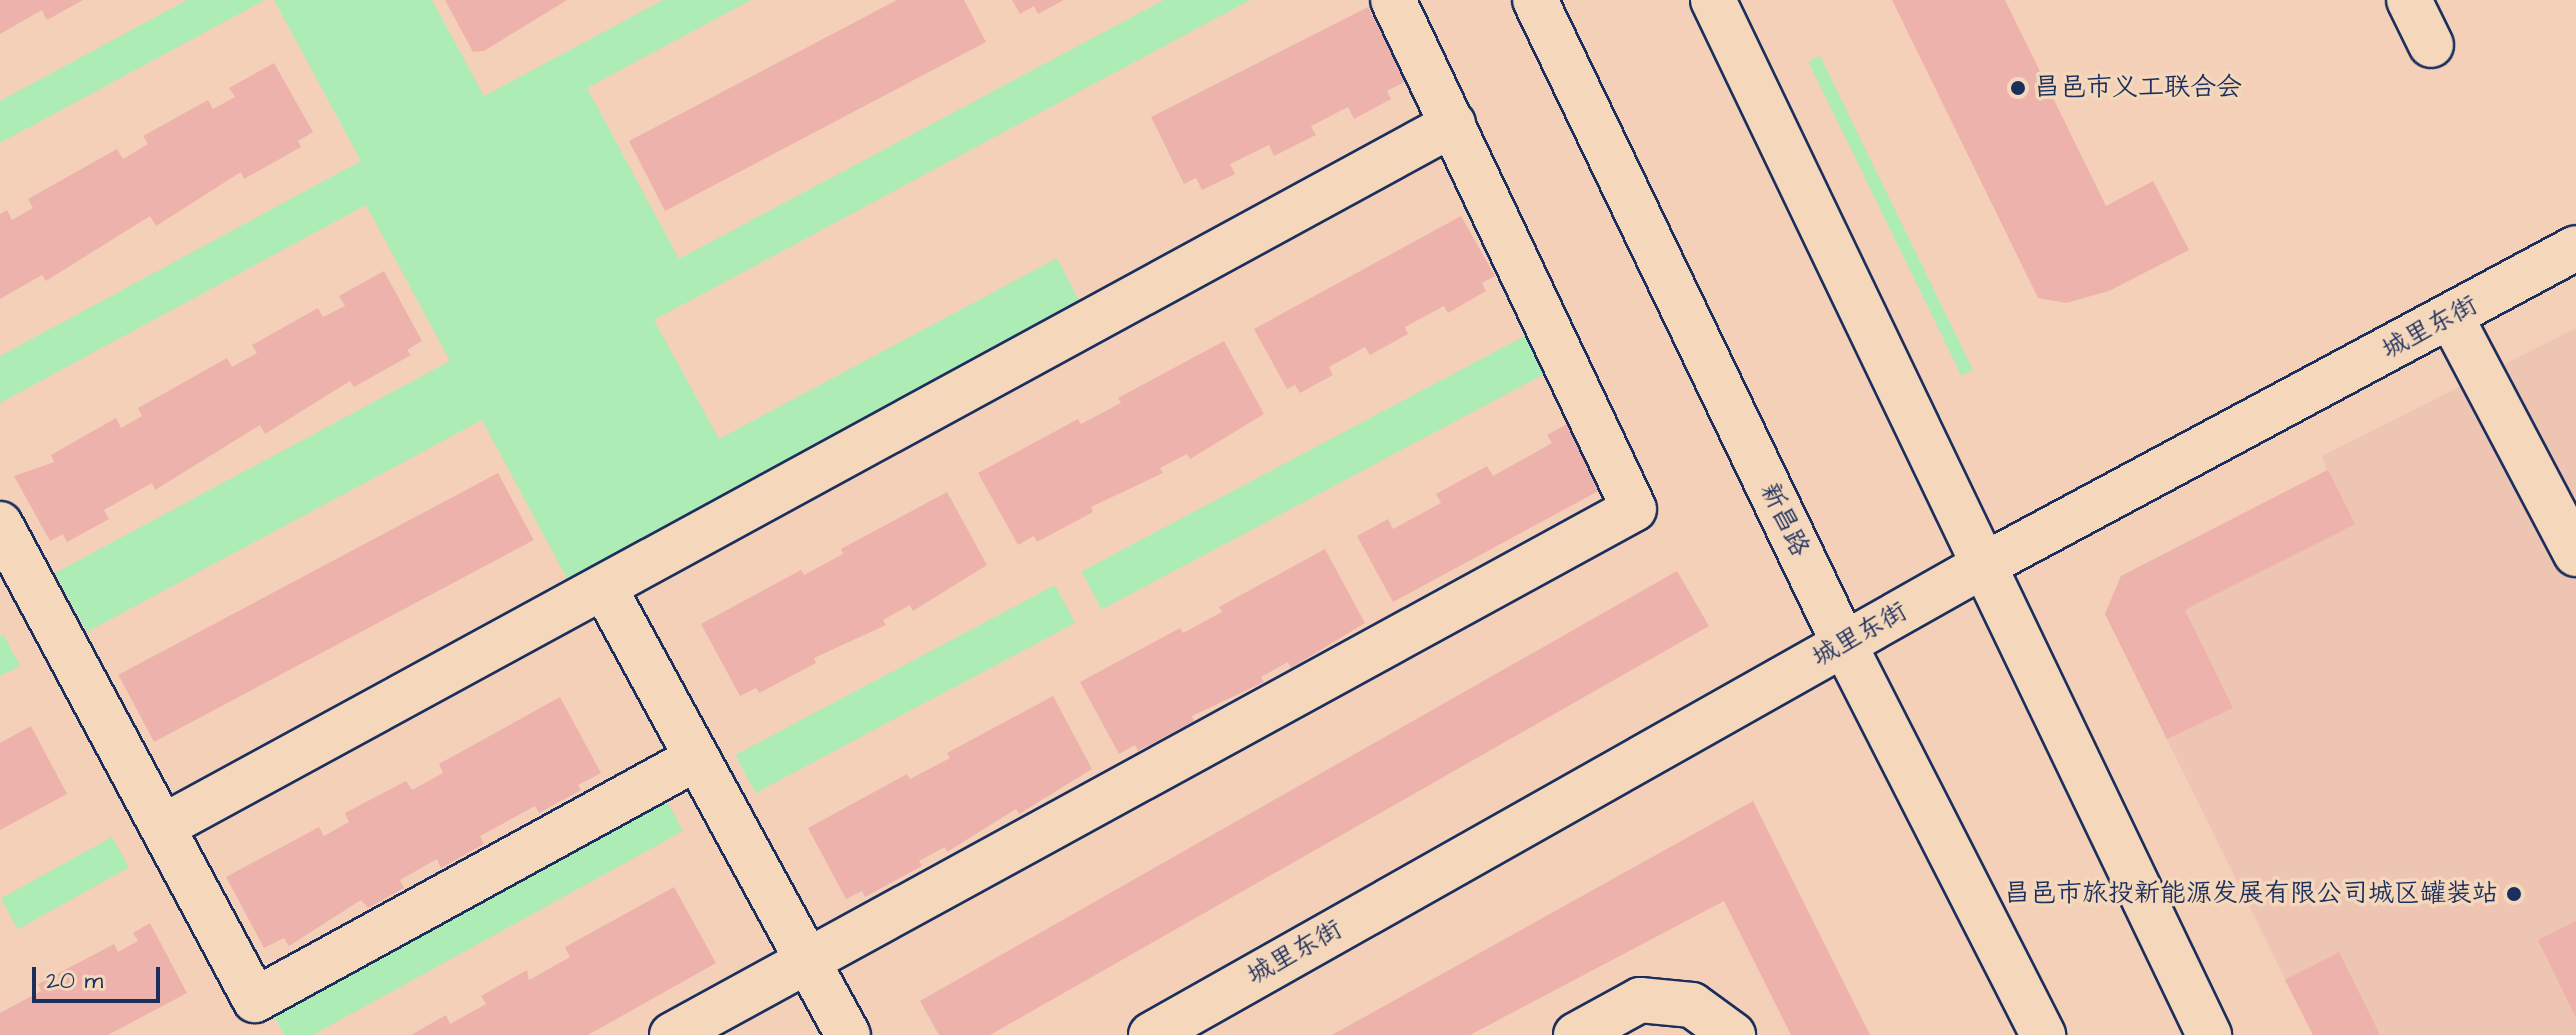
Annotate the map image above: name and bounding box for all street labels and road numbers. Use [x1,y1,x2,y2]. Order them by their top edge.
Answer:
street label: 城里东街 [2377,290,2483,366]
street label: 新昌路 [1753,478,1815,562]
street label: 城里东街 [1807,596,1913,674]
street label: 城里东街 [1242,914,1348,992]

